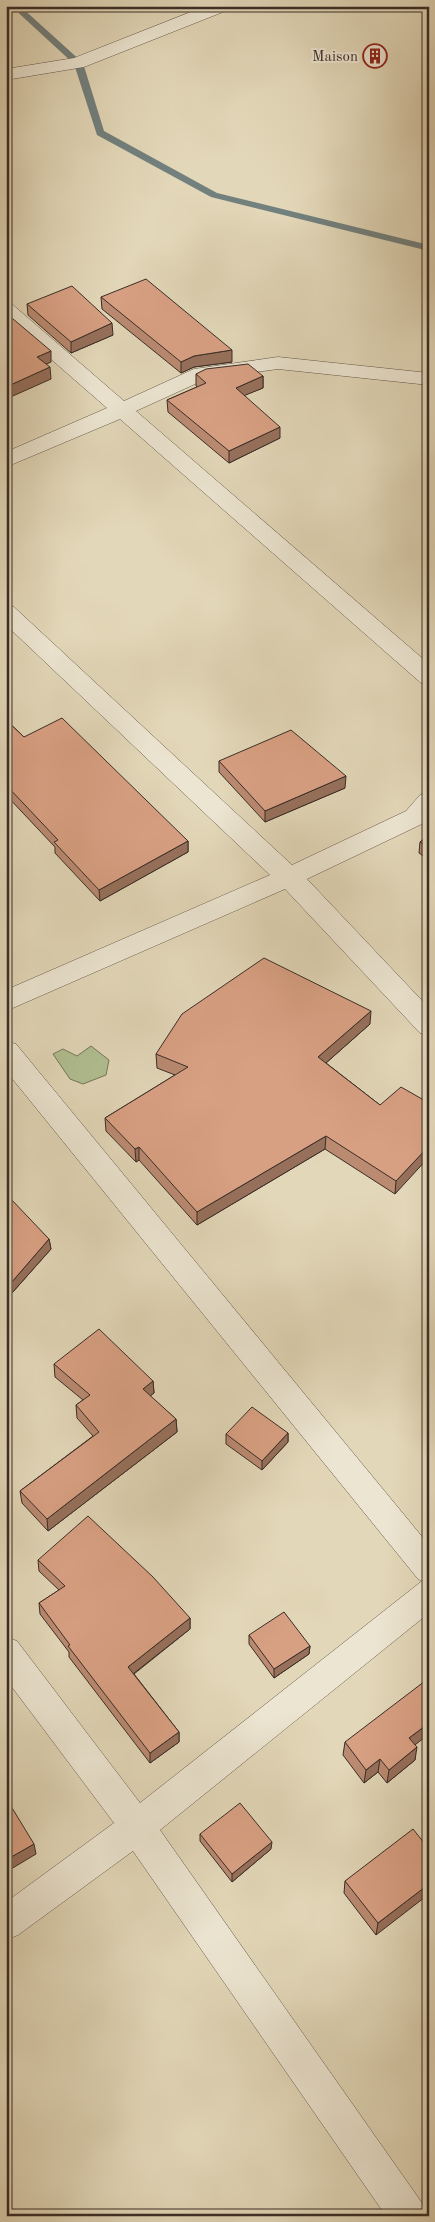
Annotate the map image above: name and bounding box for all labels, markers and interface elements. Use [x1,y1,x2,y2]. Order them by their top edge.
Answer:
building icon: Maison [362,43,388,69]
place label: Maison [312,50,358,65]

